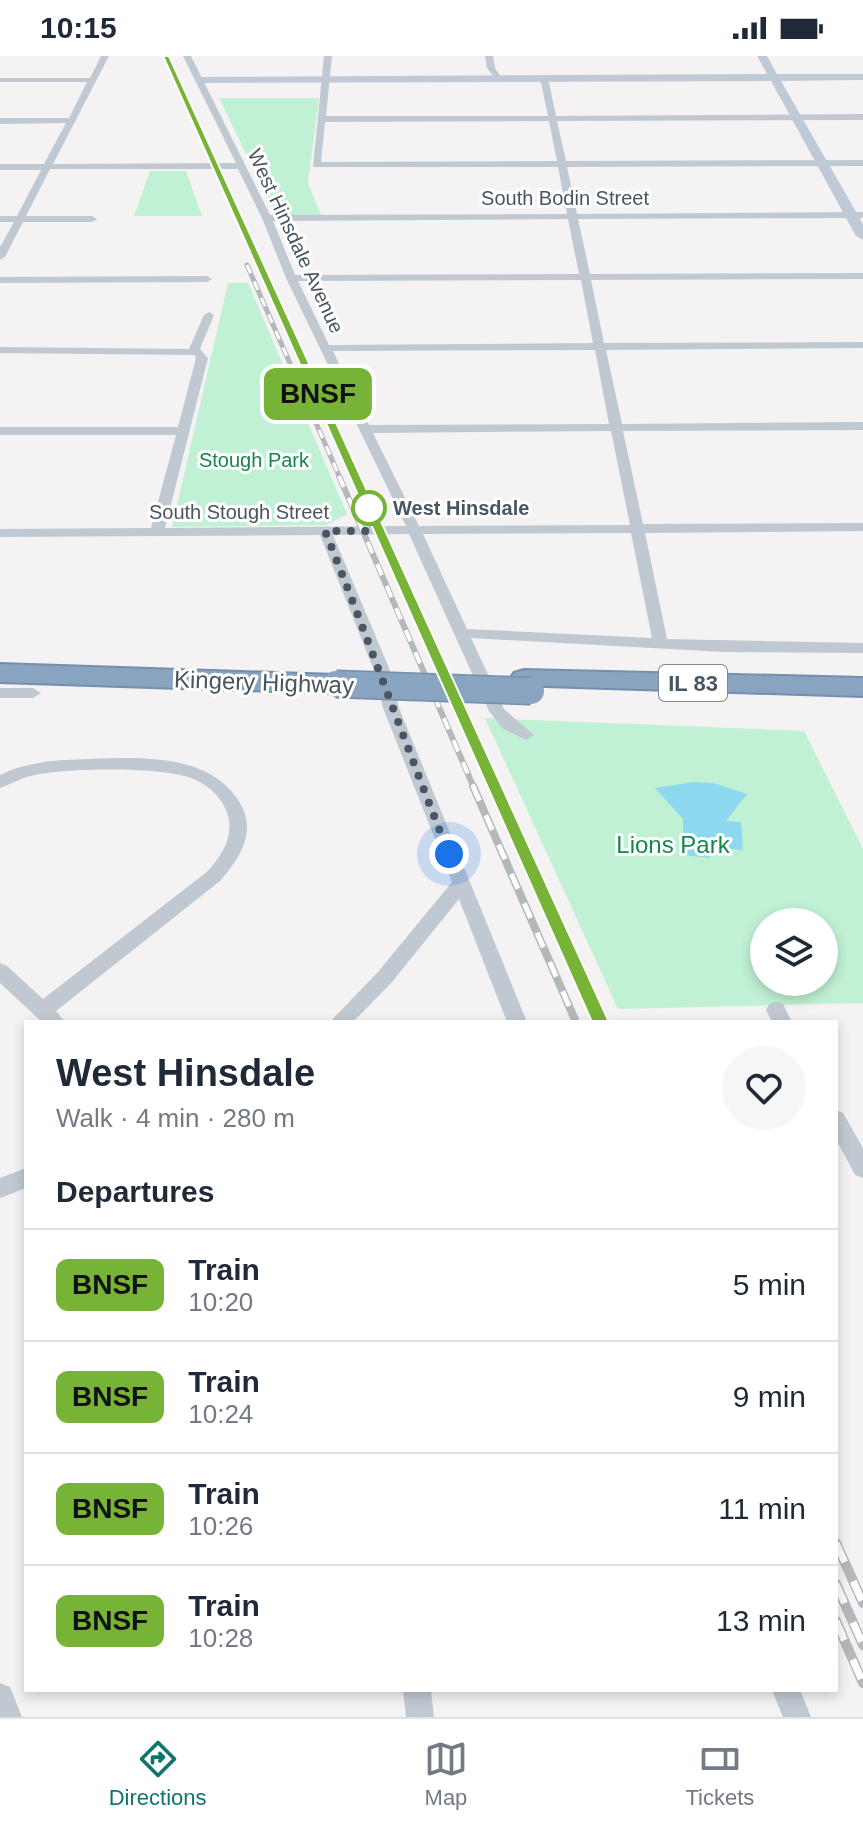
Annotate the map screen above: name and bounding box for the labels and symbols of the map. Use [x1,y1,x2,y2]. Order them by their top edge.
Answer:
street label: West Hinsdale Avenue [244,145,348,337]
street label: South Bodin Street [481,187,649,209]
line badge: BNSF [262,368,374,420]
park label: Stough Park [199,449,310,471]
marker: West Hinsdale [352,491,386,525]
place label: West Hinsdale [393,497,529,519]
street label: South Stough Street [149,501,330,523]
street label: Kingery Highway [174,665,354,699]
road number: IL 83 [659,665,727,701]
park label: Lions Park [616,831,731,858]
your location [429,834,469,874]

